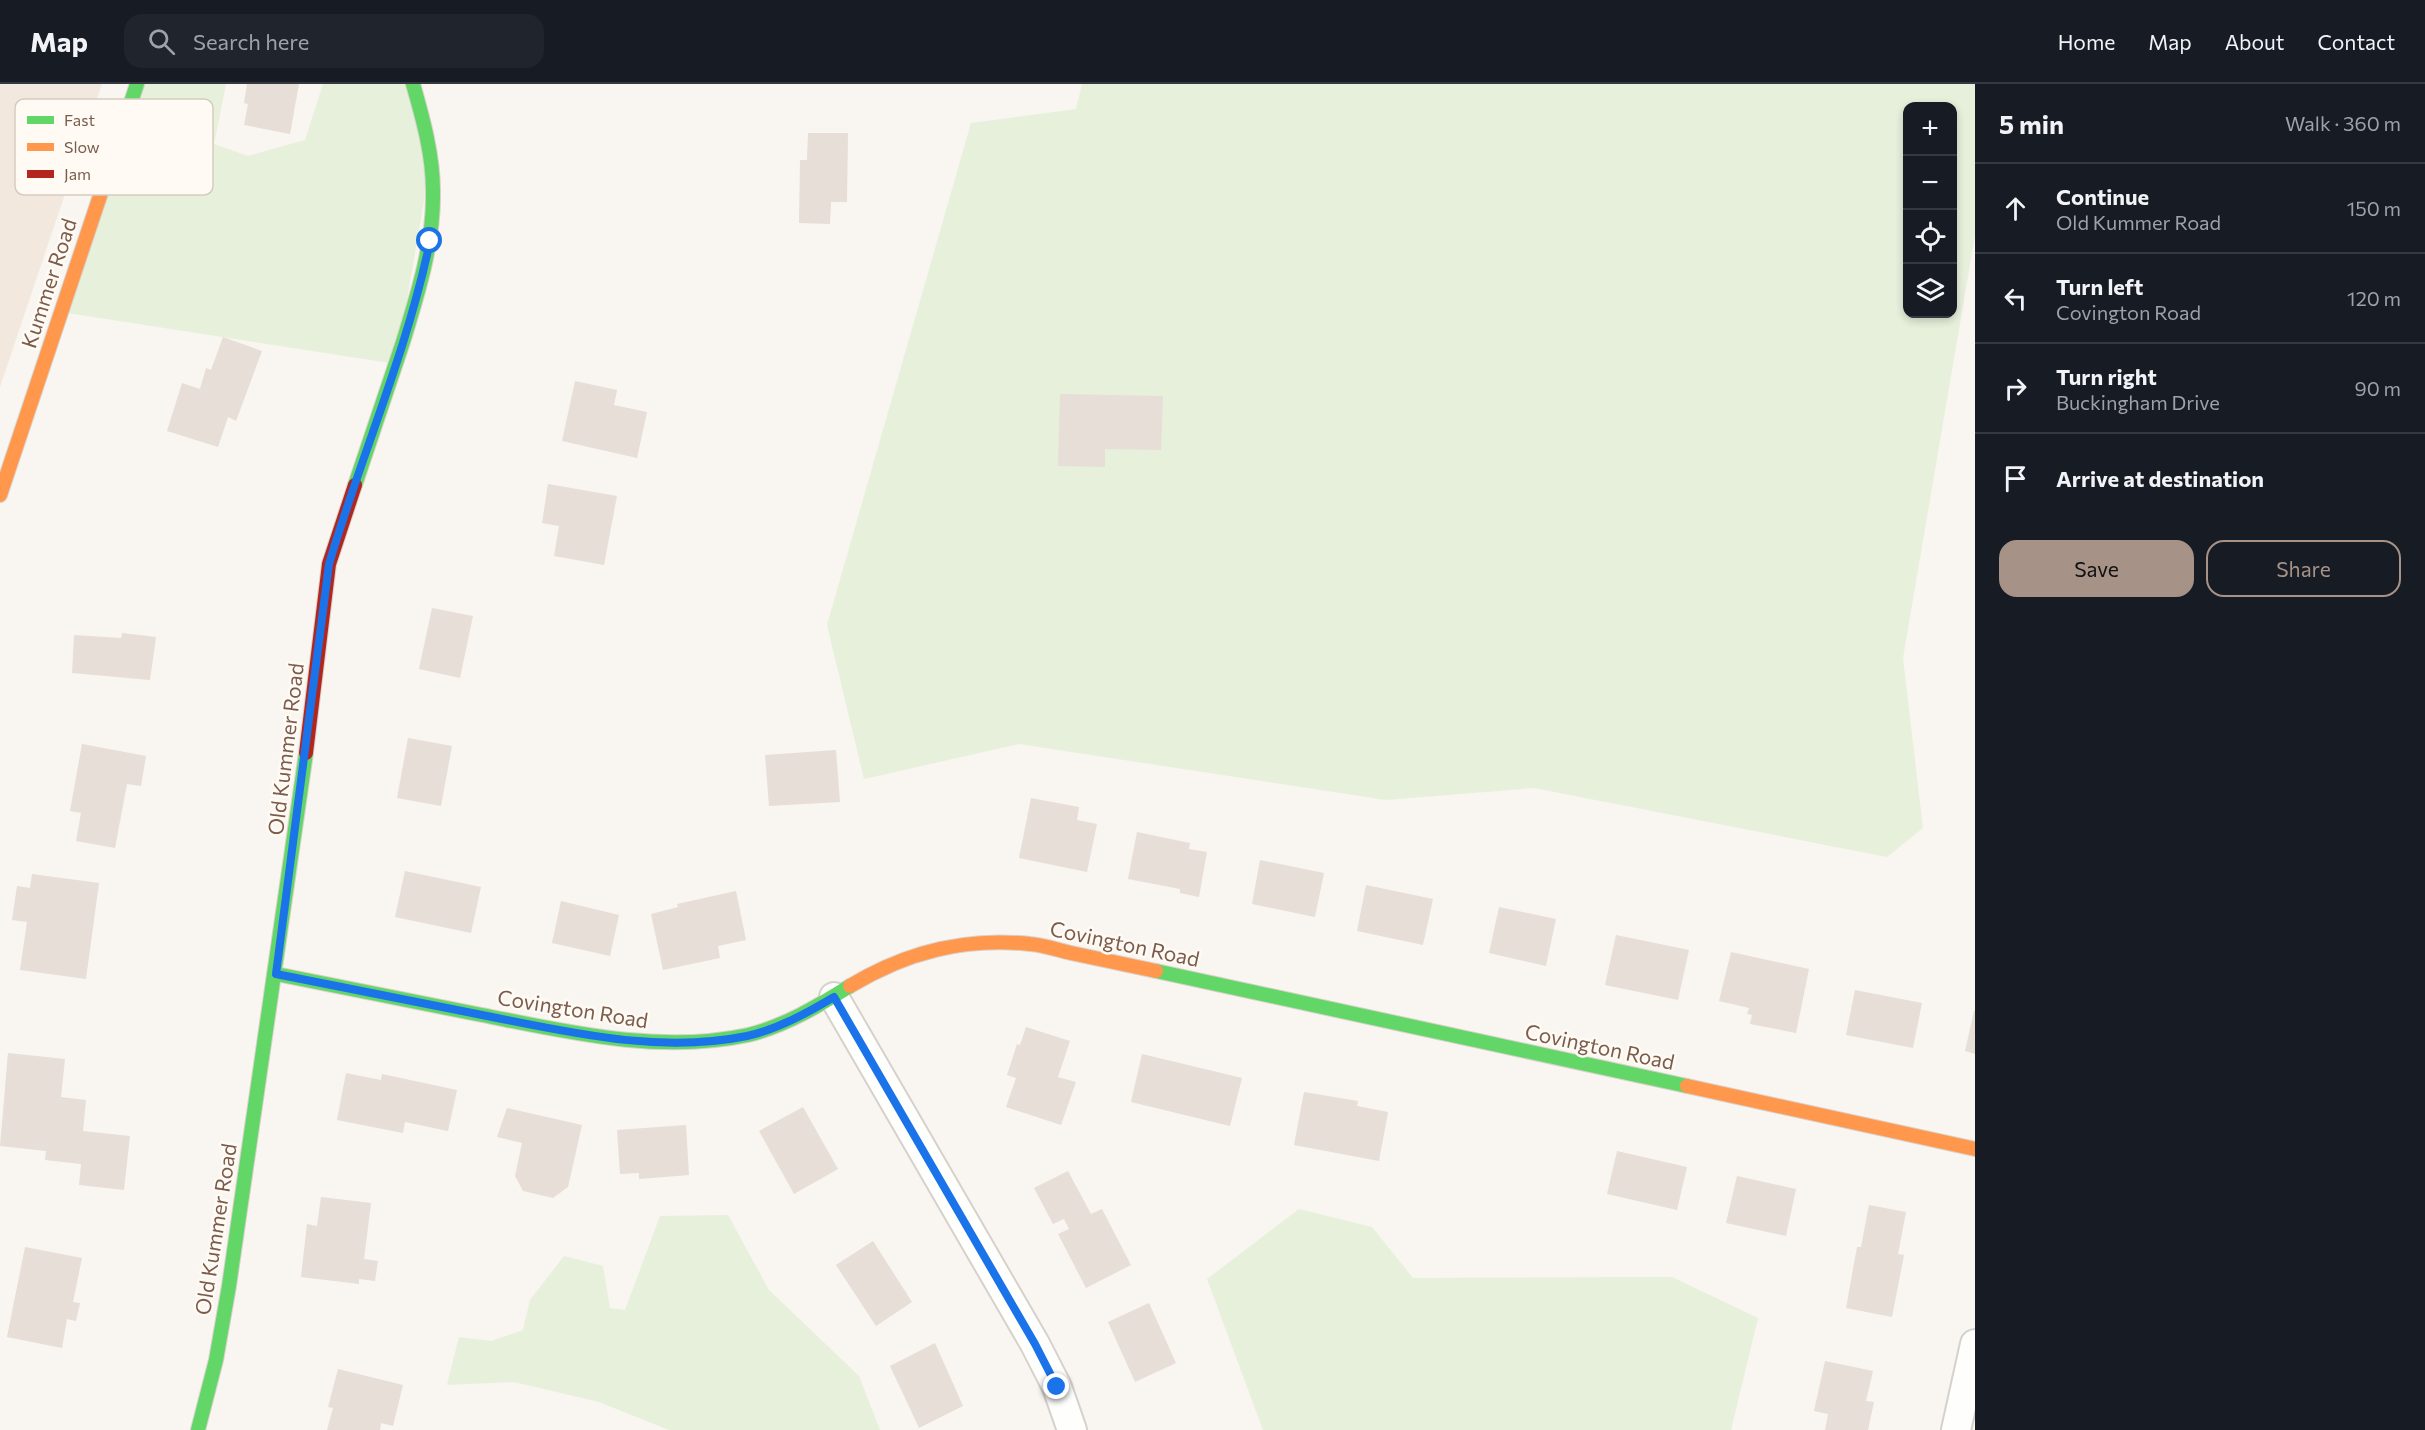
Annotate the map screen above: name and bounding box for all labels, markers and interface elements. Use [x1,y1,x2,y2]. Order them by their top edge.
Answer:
search box [124,14,544,68]
text: Map [30,24,88,58]
icon: search [145,25,178,58]
text: Search here [193,28,309,55]
text: Home [2058,29,2115,54]
text: Map [2148,29,2192,54]
text: About [2225,29,2284,54]
text: Contact [2317,29,2395,54]
legend [15,99,213,195]
map controls [1903,102,1957,318]
button: + [1903,102,1957,156]
text: 5 min [1999,108,2064,139]
text: Fast [64,110,95,129]
text: Walk · 360 m [2285,111,2401,135]
text: Slow [64,137,100,156]
button: − [1903,156,1957,210]
text: Jam [64,164,91,183]
text: Continue [2056,183,2149,210]
icon: ahead [1999,192,2032,225]
text: 150 m [2347,196,2401,220]
button: locate [1903,210,1957,264]
text: Old Kummer Road [2056,210,2221,234]
street label: Kummer Road [15,215,81,351]
route start [416,227,442,253]
button: layers [1903,264,1957,318]
text: Turn left [2056,273,2143,300]
icon: left [1999,282,2032,315]
text: 120 m [2347,286,2401,310]
text: Covington Road [2056,300,2201,324]
text: Turn right [2056,363,2157,390]
icon: right [1999,372,2032,405]
text: 90 m [2355,376,2401,400]
text: Buckingham Drive [2056,390,2220,414]
icon: arrive [1999,462,2032,495]
text: Arrive at destination [2056,465,2264,492]
button: Save [1999,540,2194,597]
button: Share [2206,540,2401,597]
street label: Old Kummer Road [262,661,308,837]
street label: Covington Road [1048,915,1202,971]
street label: Covington Road [496,984,650,1032]
street label: Covington Road [1523,1018,1677,1074]
street label: Old Kummer Road [189,1141,241,1317]
route end [1043,1373,1069,1399]

